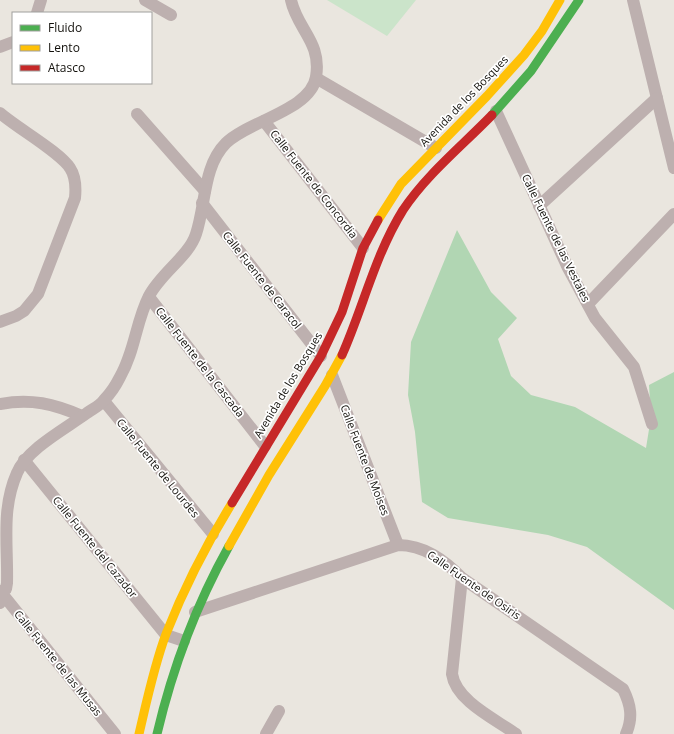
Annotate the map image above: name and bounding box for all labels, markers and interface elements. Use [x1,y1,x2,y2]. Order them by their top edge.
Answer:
legend [12,12,152,84]
text: Fluido [48,19,82,36]
text: Lento [48,39,80,56]
street label: Avenida de los Bosques [416,52,511,149]
text: Atasco [48,59,85,76]
street label: Calle Fuente de Concordia [267,126,362,241]
street label: Calle Fuente de las Vestales [519,171,594,304]
street label: Calle Fuente de Caracol [220,228,305,332]
street label: Calle Fuente de la Cascada [153,304,248,420]
street label: Avenida de los Bosques [250,329,325,440]
street label: Calle Fuente de Moises [337,402,394,517]
street label: Calle Fuente de Lourdes [114,415,203,520]
street label: Calle Fuente del Cazador [50,493,141,601]
street label: Calle Fuente de Osiris [425,547,524,623]
street label: Calle Fuente de las Musas [11,607,106,719]

